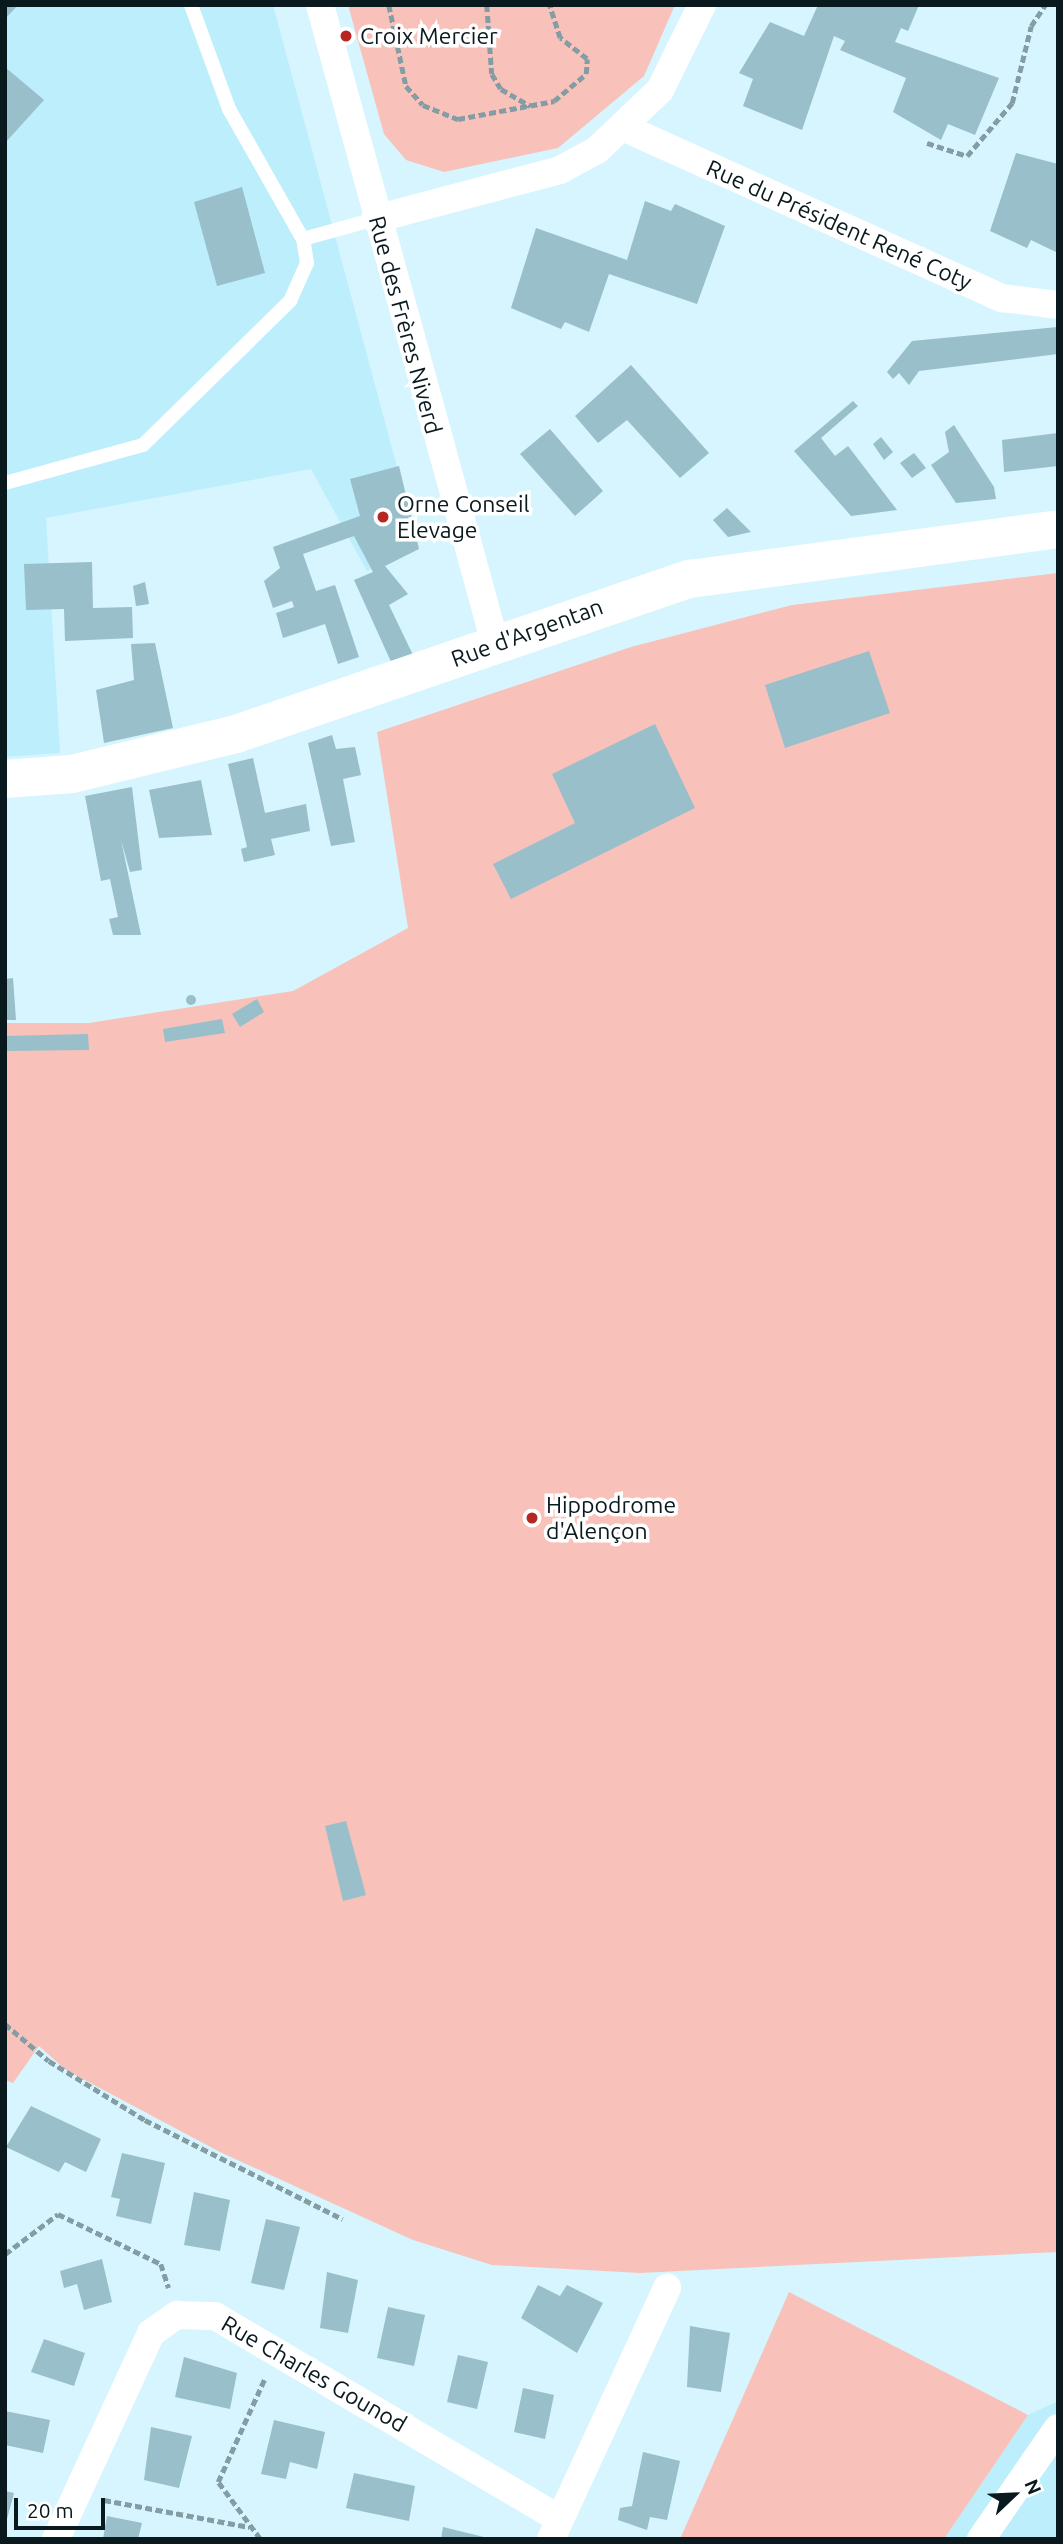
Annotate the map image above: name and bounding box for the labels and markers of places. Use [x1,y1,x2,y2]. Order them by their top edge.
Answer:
place label: Croix Mercier [360,22,498,50]
marker: Croix Mercier [338,28,354,44]
place label: Orne Conseil Elevage [397,490,530,544]
marker: Orne Conseil Elevage [375,509,391,525]
place label: Hippodrome d'Alençon [546,1491,676,1545]
marker: Hippodrome d'Alençon [524,1510,540,1526]

